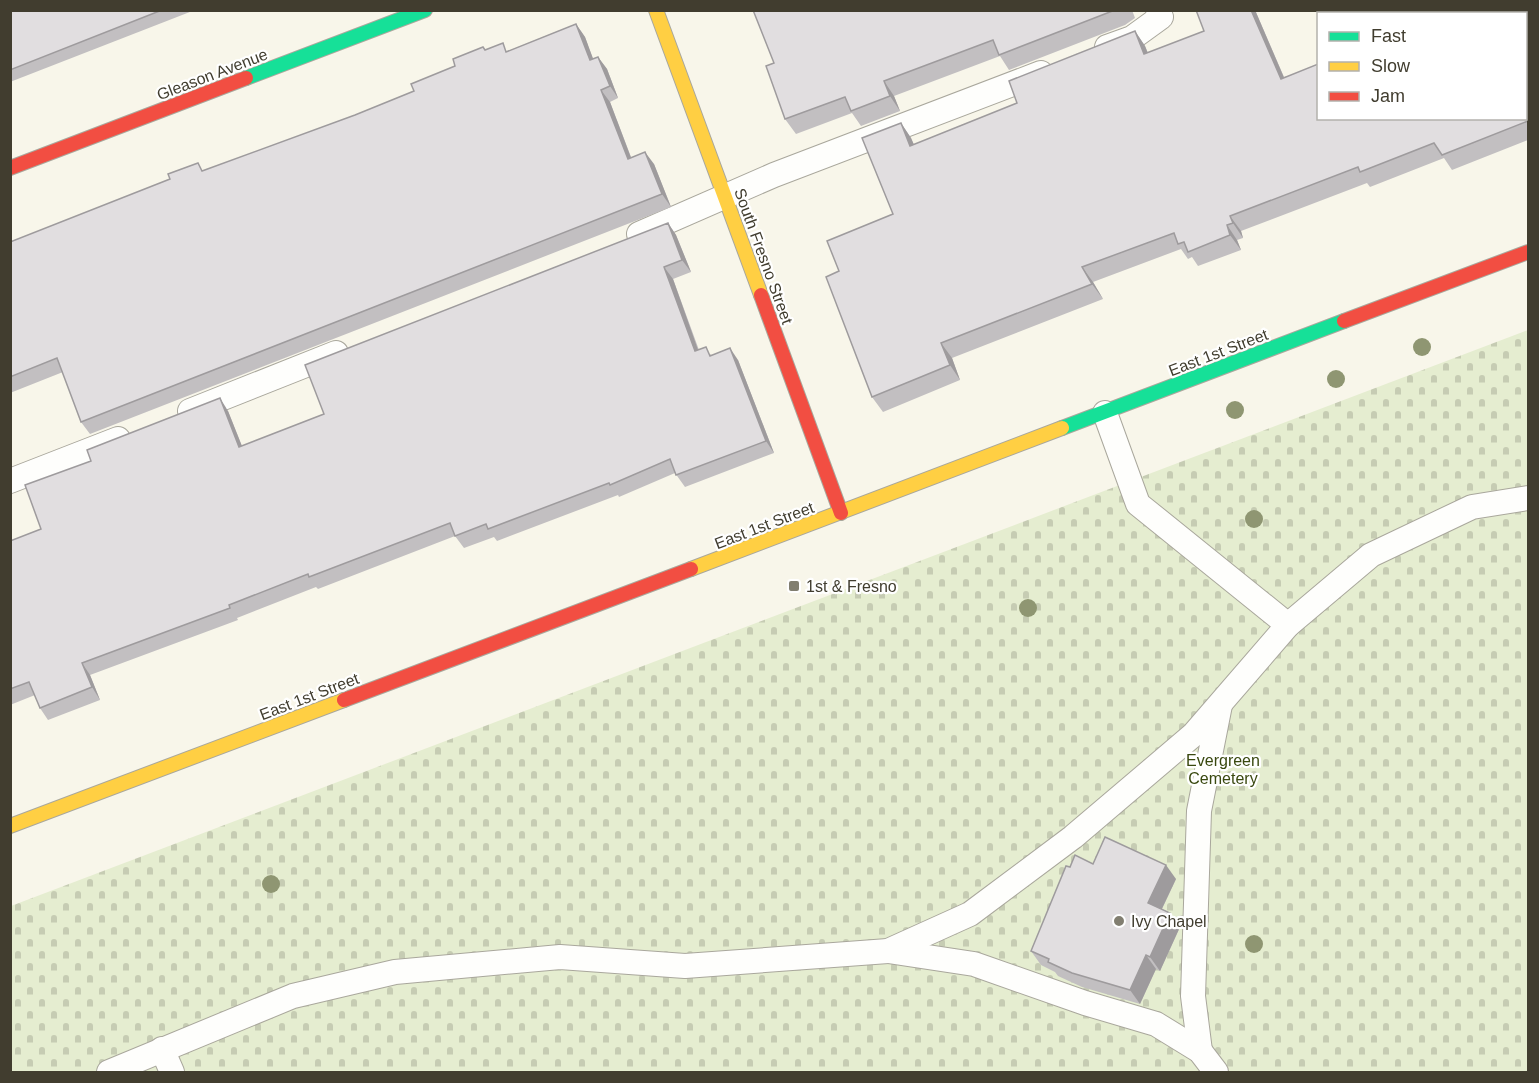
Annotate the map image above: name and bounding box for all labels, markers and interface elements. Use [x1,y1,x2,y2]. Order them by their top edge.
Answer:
legend [1317,12,1527,120]
text: Fast [1371,26,1406,46]
street label: Gleason Avenue [154,46,270,103]
text: Slow [1371,56,1411,76]
text: Jam [1371,86,1405,106]
street label: South Fresno Street [731,186,796,327]
street label: East 1st Street [1166,326,1271,379]
street label: East 1st Street [712,499,817,552]
place label: 1st & Fresno [806,578,897,595]
marker: 1st & Fresno [787,579,801,593]
street label: East 1st Street [257,670,362,723]
park label: Evergreen Cemetery [1186,752,1260,787]
place label: Ivy Chapel [1131,913,1207,930]
marker: Ivy Chapel [1112,914,1126,928]

